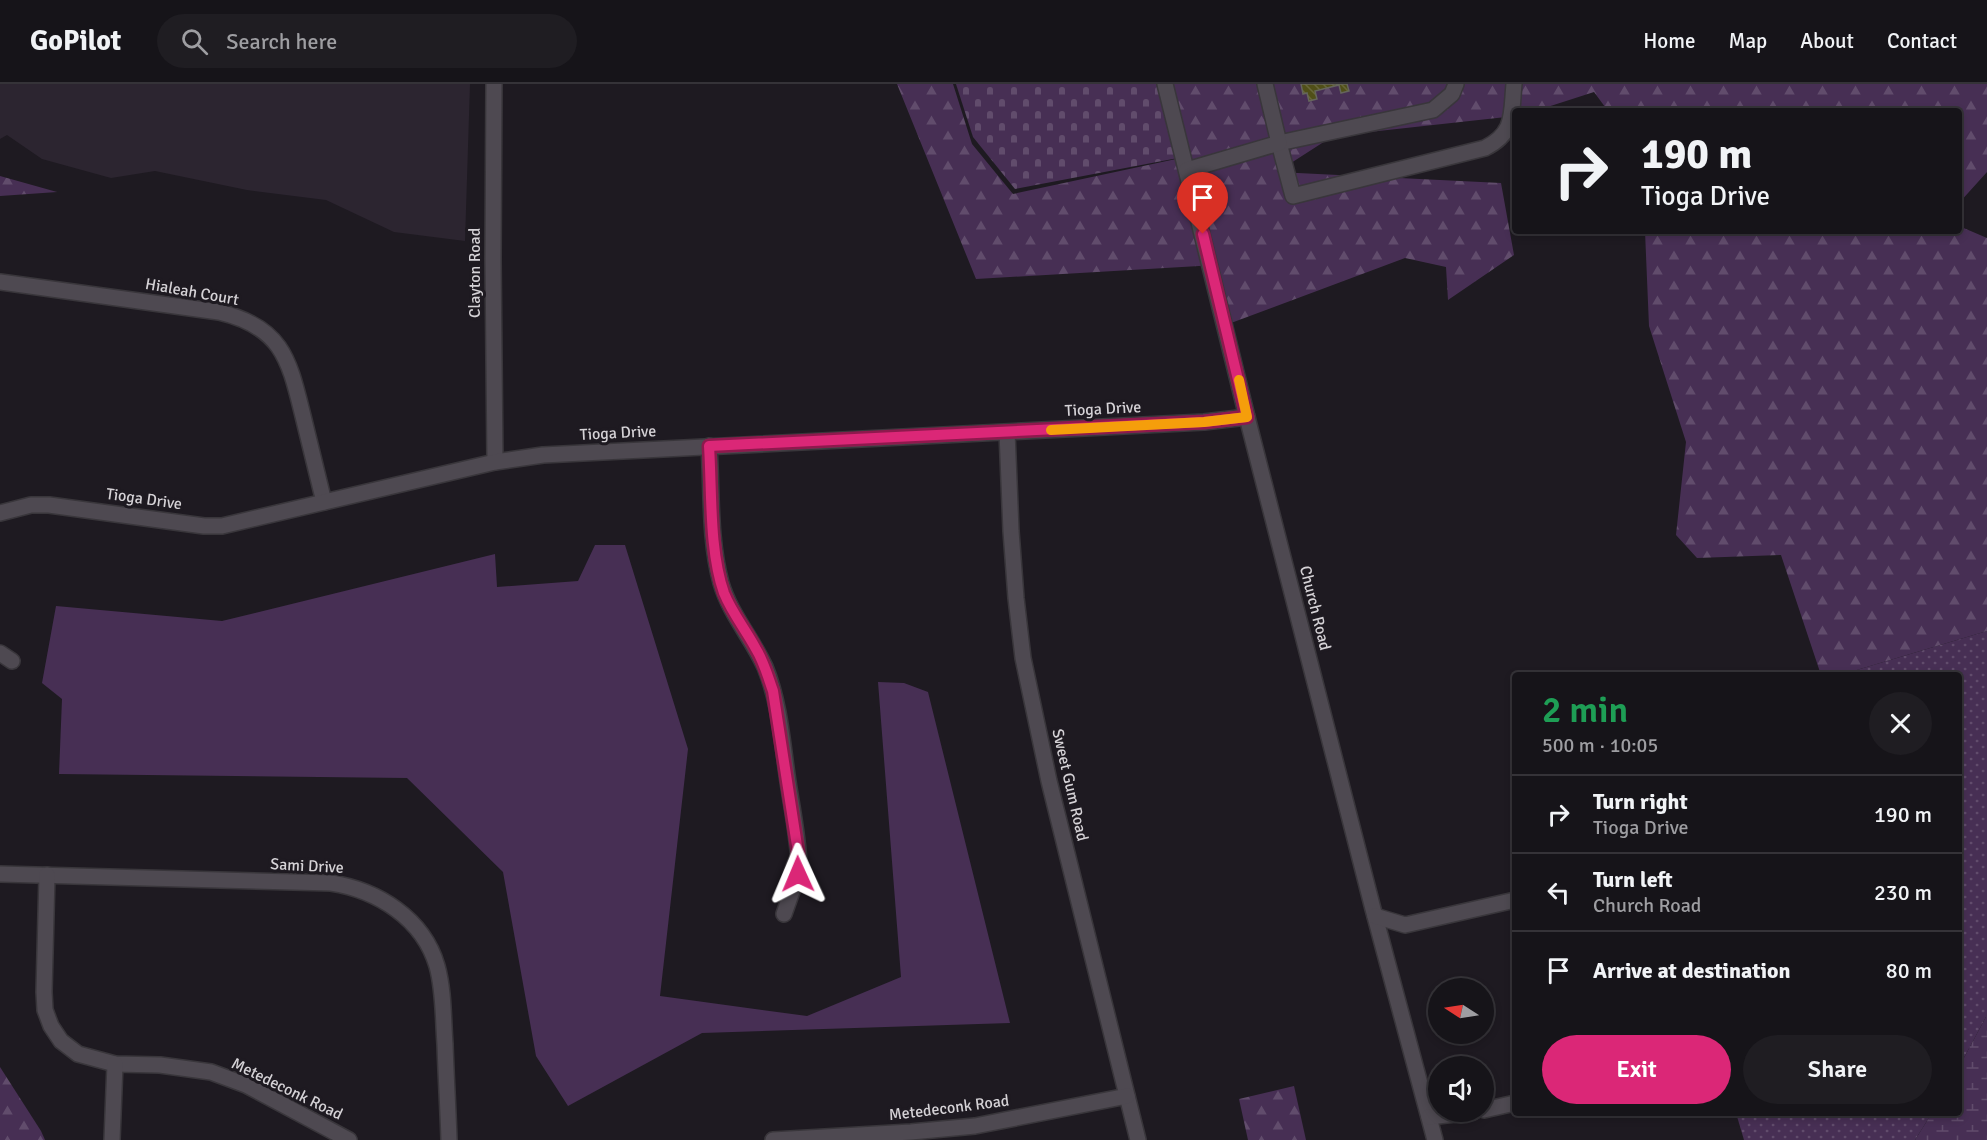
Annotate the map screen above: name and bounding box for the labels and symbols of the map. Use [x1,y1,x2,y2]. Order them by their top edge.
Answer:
pin [1177,172,1228,234]
street label: Clayton Road [465,228,485,318]
street label: Hialeah Court [144,274,241,310]
street label: Tioga Drive [1064,397,1142,421]
street label: Tioga Drive [579,421,657,445]
street label: Tioga Drive [105,484,183,514]
street label: Church Road [1295,564,1335,652]
street label: Sweet Gum Road [1047,727,1093,843]
position arrow [766,842,830,906]
street label: Sami Drive [270,854,344,878]
north arrow [1428,978,1494,1044]
street label: Metedeconk Road [228,1053,346,1125]
street label: Metedeconk Road [888,1091,1010,1125]

